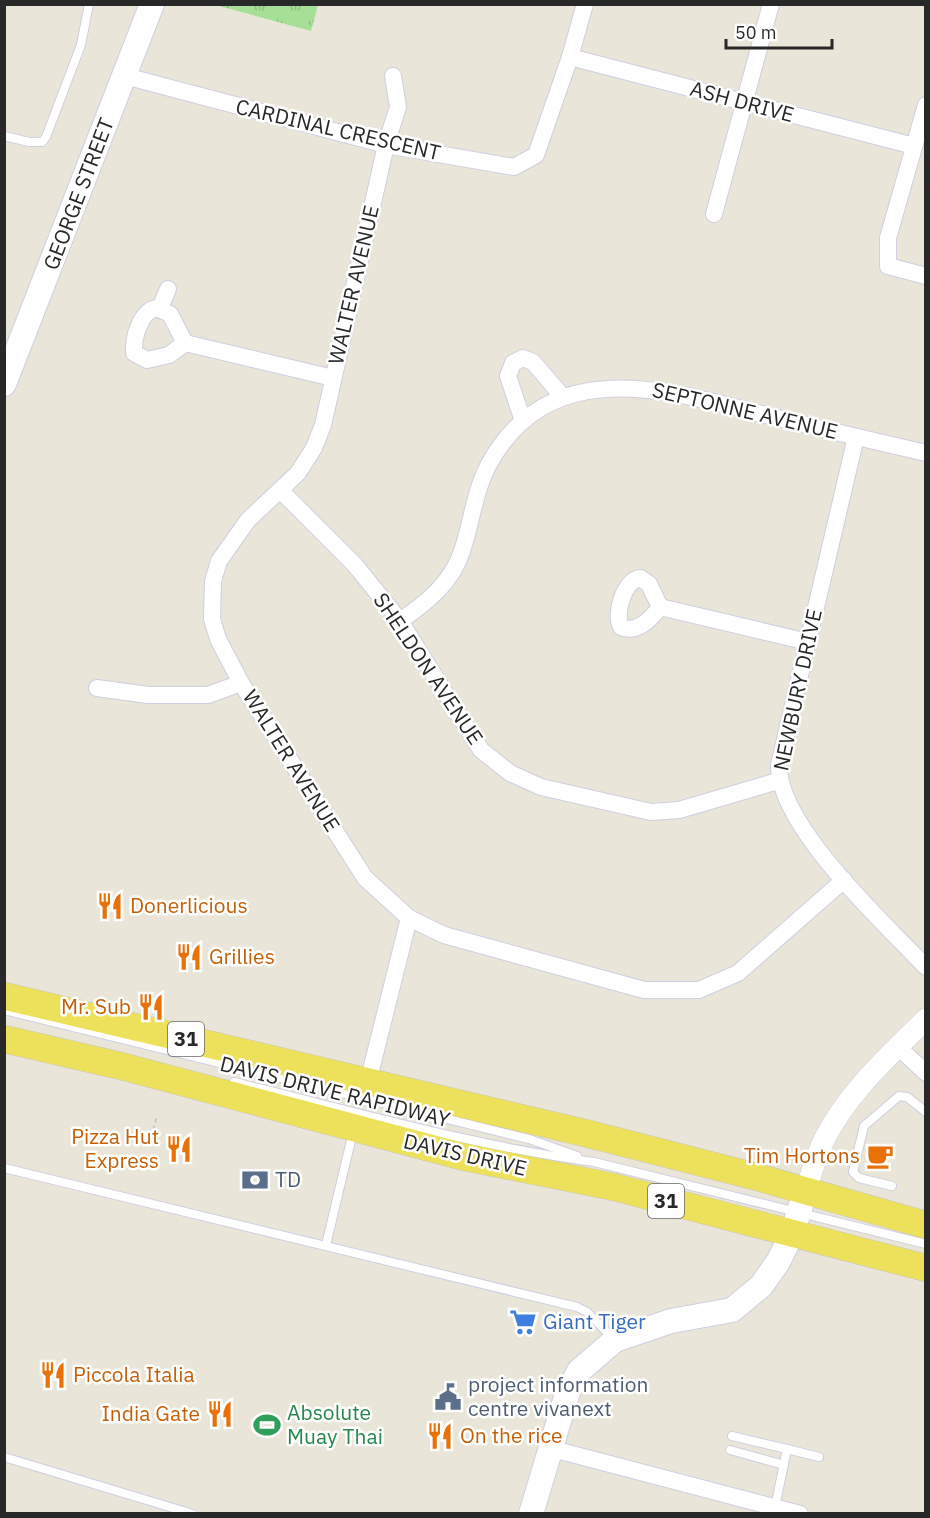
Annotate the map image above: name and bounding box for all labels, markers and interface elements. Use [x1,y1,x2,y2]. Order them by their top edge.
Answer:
scale bar [726,12,832,50]
text: 50 m [735,21,777,44]
street label: ASH DRIVE [687,74,797,128]
street label: CARDINAL CRESCENT [233,92,443,166]
street label: GEORGE STREET [36,114,120,274]
street label: WALTER AVENUE [321,202,385,367]
street label: SEPTONNE AVENUE [650,375,841,445]
street label: SHELDON AVENUE [368,587,490,750]
street label: NEWBURY DRIVE [766,606,828,773]
street label: WALTER AVENUE [237,684,347,837]
restaurant icon: Donerlicious [95,891,125,921]
place label: Donerlicious [130,891,248,919]
restaurant icon: Grillies [174,942,204,972]
place label: Grillies [209,942,275,970]
place label: Mr. Sub [61,992,131,1020]
restaurant icon: Mr. Sub [136,992,166,1022]
road number: 31 [168,1022,204,1056]
street label: DAVIS DRIVE RAPIDWAY [217,1049,454,1133]
place label: Pizza Hut Express [71,1122,159,1174]
street label: DAVIS DRIVE [401,1126,530,1182]
restaurant icon: Pizza Hut Express [164,1134,194,1164]
place label: Tim Hortons [744,1141,860,1169]
cafe icon: Tim Hortons [865,1141,895,1171]
bank icon: TD [240,1165,270,1195]
place label: TD [275,1165,301,1193]
road number: 31 [648,1184,684,1218]
supermarket icon: Giant Tiger [508,1307,538,1337]
place label: Giant Tiger [543,1307,646,1335]
restaurant icon: Piccola Italia [38,1360,68,1390]
place label: Piccola Italia [73,1360,195,1388]
place label: project information centre vivanext [468,1370,648,1422]
public building icon: project information centre vivanext [433,1382,463,1412]
place label: Absolute Muay Thai [287,1398,383,1450]
place label: India Gate [101,1399,200,1427]
restaurant icon: India Gate [205,1399,235,1429]
sports icon: Absolute Muay Thai [252,1410,282,1440]
restaurant icon: On the rice [425,1421,455,1451]
place label: On the rice [460,1421,562,1449]

